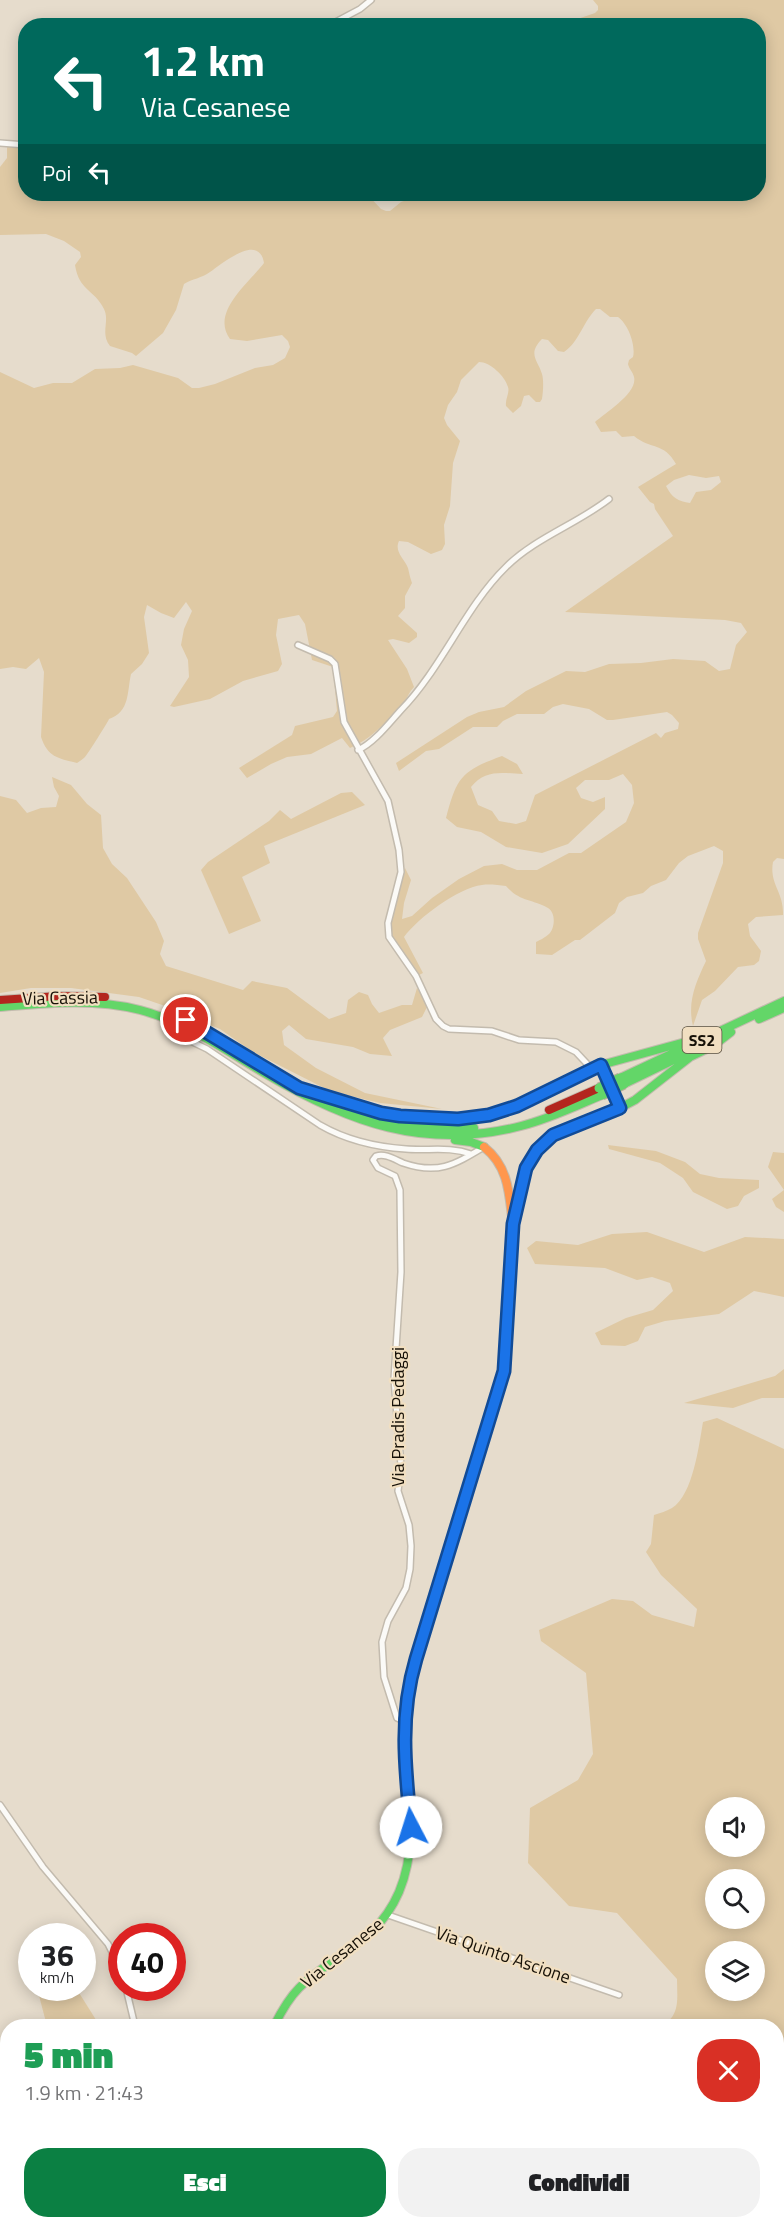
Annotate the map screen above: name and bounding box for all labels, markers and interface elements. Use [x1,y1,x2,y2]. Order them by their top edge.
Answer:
text: 1.2 km [141,28,265,92]
icon: left [42,42,120,120]
text: Via Cesanese [141,86,291,127]
text: Poi [42,156,71,190]
icon: left [83,156,116,189]
street label: Via Cassia [22,983,98,1012]
pin [160,994,211,1045]
icon: arrive [169,1003,202,1036]
road number: SS2 [682,1027,722,1053]
street label: Via Pradis Pedaggi [384,1347,411,1487]
position arrow [379,1795,443,1859]
map controls [705,1797,765,2001]
button: sound [705,1797,765,1857]
button: search [705,1869,765,1929]
street label: Via Cesanese [294,1911,389,1994]
street label: Via Quinto Ascione [432,1919,574,1990]
speed limit sign: 40 [108,1923,186,2001]
text: 36 [40,1932,74,1978]
button: layers [705,1941,765,2001]
text: km/h [40,1966,74,1989]
text: 5 min [24,2027,113,2082]
button: close [697,2039,760,2102]
text: 1.9 km · 21:43 [24,2077,144,2108]
button: Esci [24,2148,386,2217]
button: Condividi [398,2148,760,2217]

